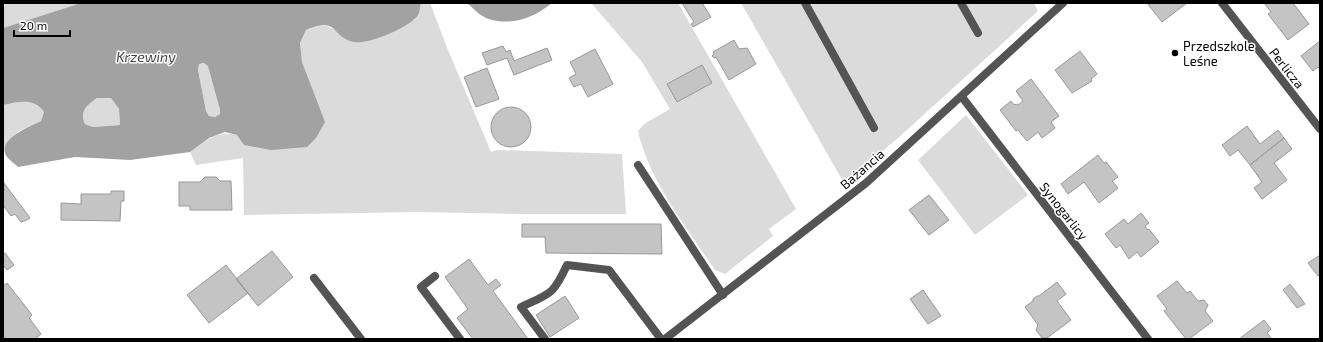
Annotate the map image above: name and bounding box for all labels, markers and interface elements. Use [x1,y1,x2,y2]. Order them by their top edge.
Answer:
scale bar [14,12,70,38]
text: 20 m [20,18,47,32]
place label: Przedszkole Leśne [1183,38,1255,69]
street label: Perlicza [1266,45,1308,91]
water label: Krzewiny [116,48,176,65]
marker: Przedszkole Leśne [1170,48,1180,58]
street label: Bażancia [837,145,887,193]
street label: Synogarlicy [1036,179,1092,243]

